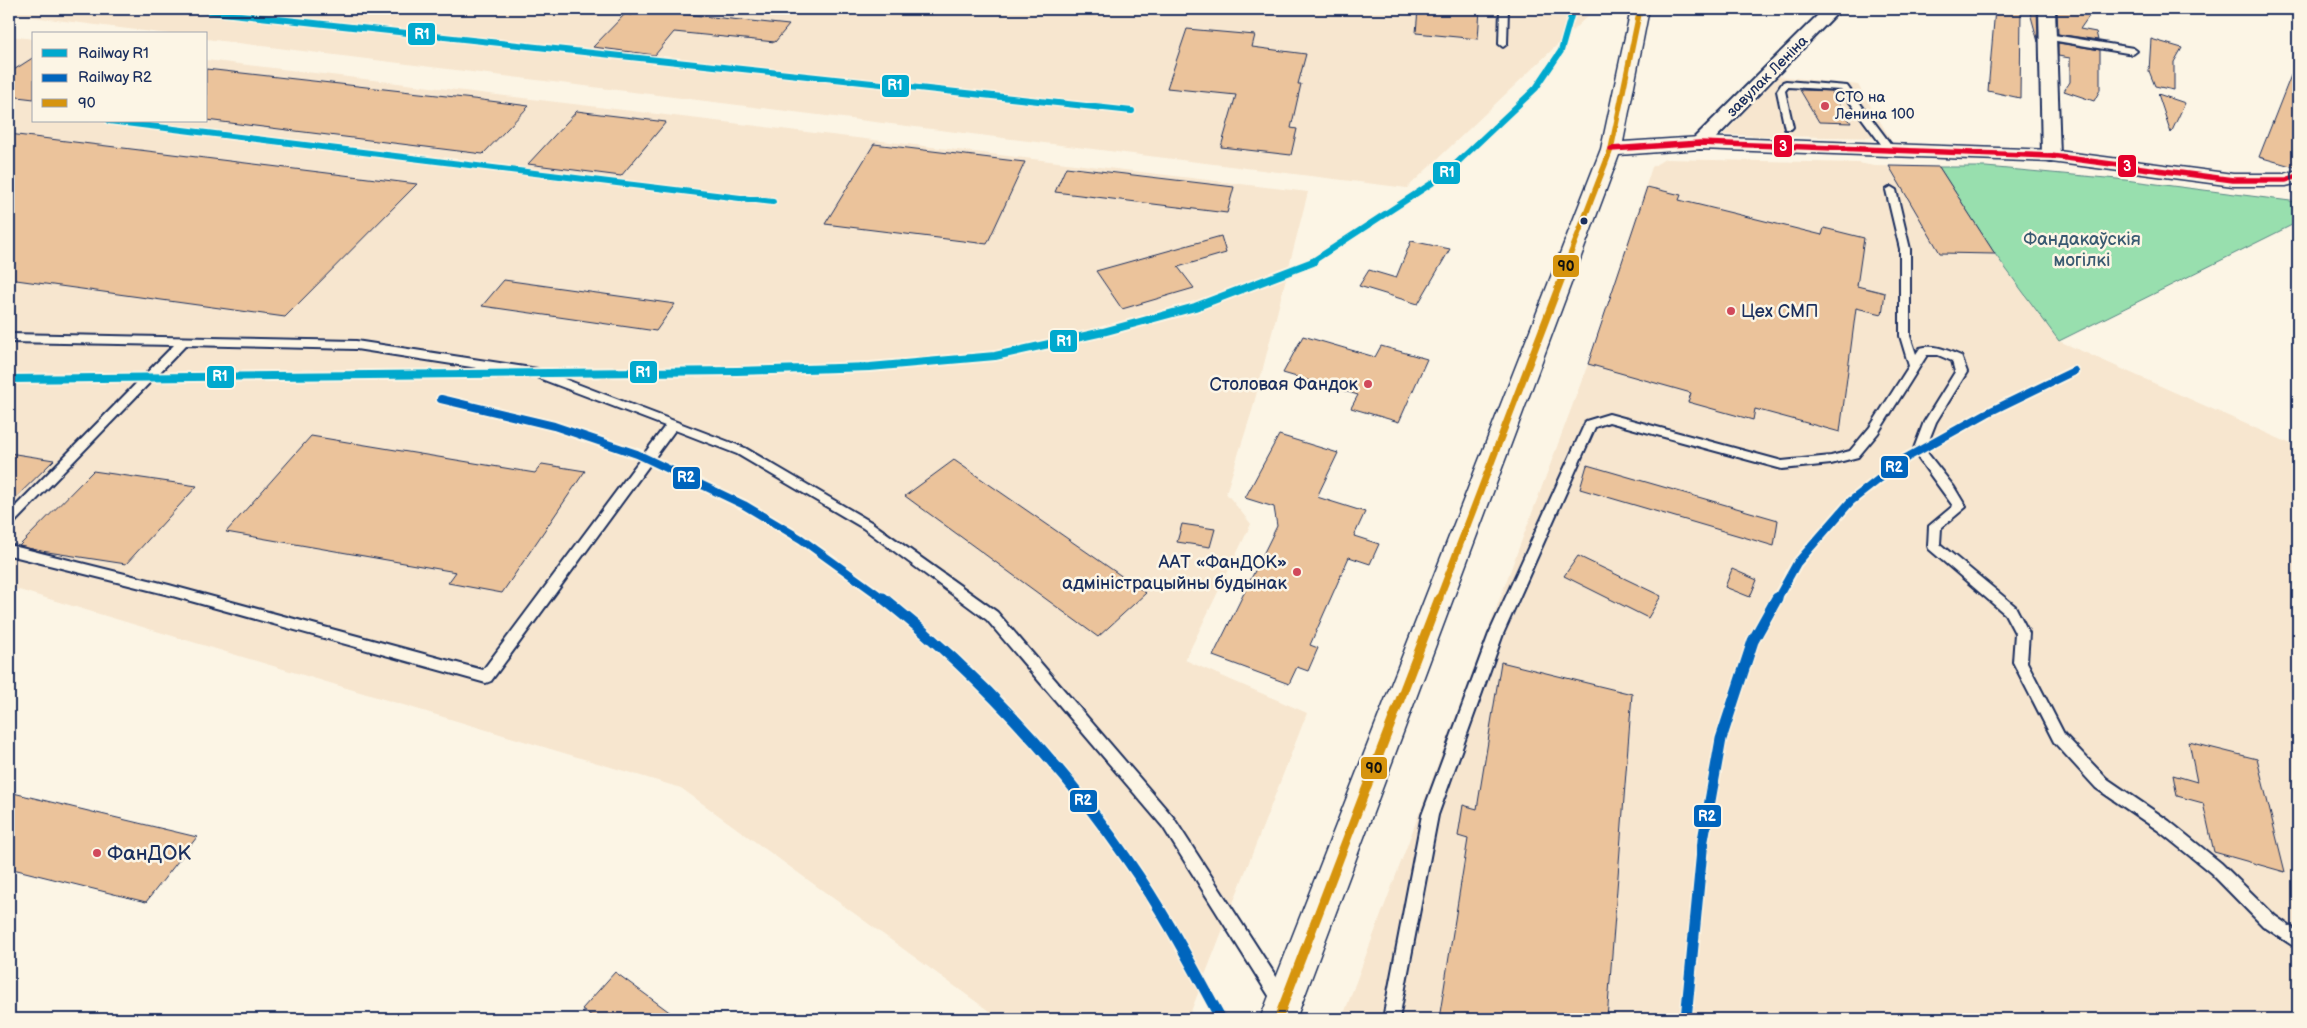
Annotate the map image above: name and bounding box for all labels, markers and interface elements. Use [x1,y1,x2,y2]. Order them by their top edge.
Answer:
line badge: R1 [407,22,436,46]
text: R1 [414,26,430,43]
street label: завулак Леніна [1723,31,1812,121]
legend [32,32,208,122]
text: Railway R1 [78,44,149,63]
text: Railway R2 [78,68,152,87]
line badge: R1 [881,74,910,98]
text: R1 [887,77,903,94]
place label: СТО на Ленина 100 [1834,88,1915,124]
text: 90 [78,94,96,113]
marker: СТО на Ленина 100 [1819,100,1831,112]
line badge: 3 [1773,134,1793,158]
text: 3 [1779,138,1787,155]
line badge: 3 [2117,154,2137,178]
text: 3 [2123,158,2131,175]
line badge: R1 [1432,161,1461,185]
text: R1 [1439,164,1455,181]
unlabelled marker [1579,216,1589,226]
park label: Фандакаўскія могілкі [2023,229,2141,271]
line badge: 90 [1552,254,1580,278]
text: 90 [1558,258,1575,275]
place label: Цех СМП [1741,301,1819,322]
marker: Цех СМП [1725,305,1737,317]
line badge: R1 [1049,329,1078,353]
text: R1 [1056,333,1072,350]
line badge: R1 [629,360,658,384]
text: R1 [635,364,651,381]
line badge: R1 [206,365,235,389]
text: R1 [212,368,228,385]
place label: Столовая Фандок [1209,374,1358,395]
marker: Столовая Фандок [1362,378,1374,390]
line badge: R2 [1880,455,1909,479]
text: R2 [1885,459,1904,476]
line badge: R2 [672,466,701,490]
text: R2 [677,469,696,486]
place label: ААТ «ФанДОК» адміністрацыйны будынак [1062,552,1287,594]
marker: ААТ «ФанДОК» адміністрацыйны будынак [1291,566,1303,578]
line badge: 90 [1360,756,1388,780]
text: 90 [1366,760,1383,777]
line badge: R2 [1069,789,1098,813]
text: R2 [1074,792,1093,809]
line badge: R2 [1693,804,1722,828]
text: R2 [1698,808,1717,825]
place label: ФанДОК [107,841,191,866]
marker: ФанДОК [91,847,103,859]

